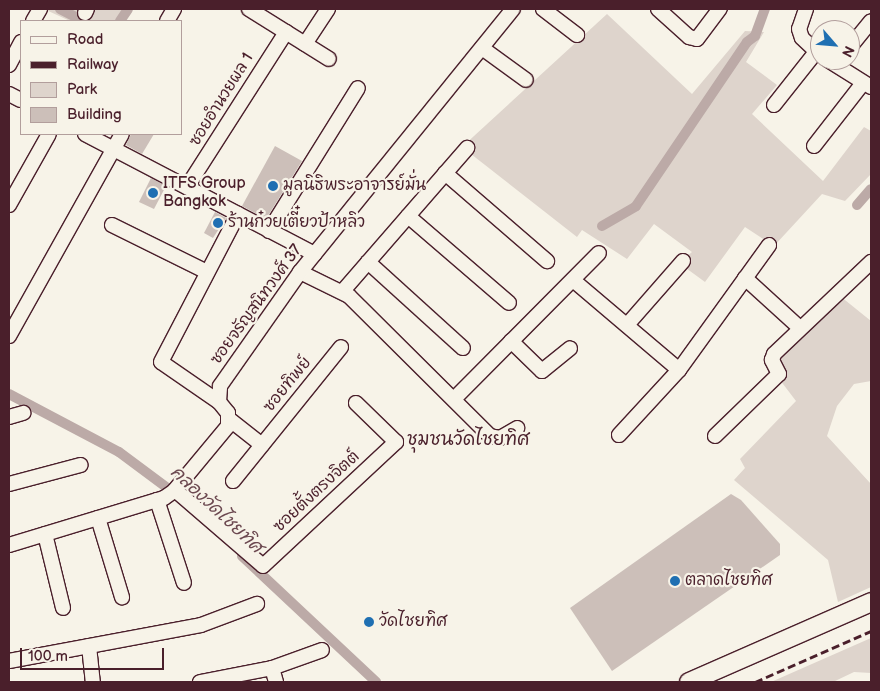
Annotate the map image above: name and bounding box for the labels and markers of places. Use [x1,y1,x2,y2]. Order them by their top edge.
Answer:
place label: ITFS Group Bangkok [163,174,246,212]
place label: มูลนิธิพระอาจารย์มั่น [283,176,426,196]
marker: มูลนิธิพระอาจารย์มั่น [267,180,279,192]
marker: ITFS Group Bangkok [147,187,159,199]
place label: ร้านก๋วยเตี๋ยวป้าหลิว [228,213,365,233]
marker: ร้านก๋วยเตี๋ยวป้าหลิว [212,217,224,229]
place label: ตลาดไชยทิศ [685,571,772,591]
marker: ตลาดไชยทิศ [669,575,681,587]
place label: วัดไชยทิศ [379,612,447,632]
marker: วัดไชยทิศ [363,616,375,628]

